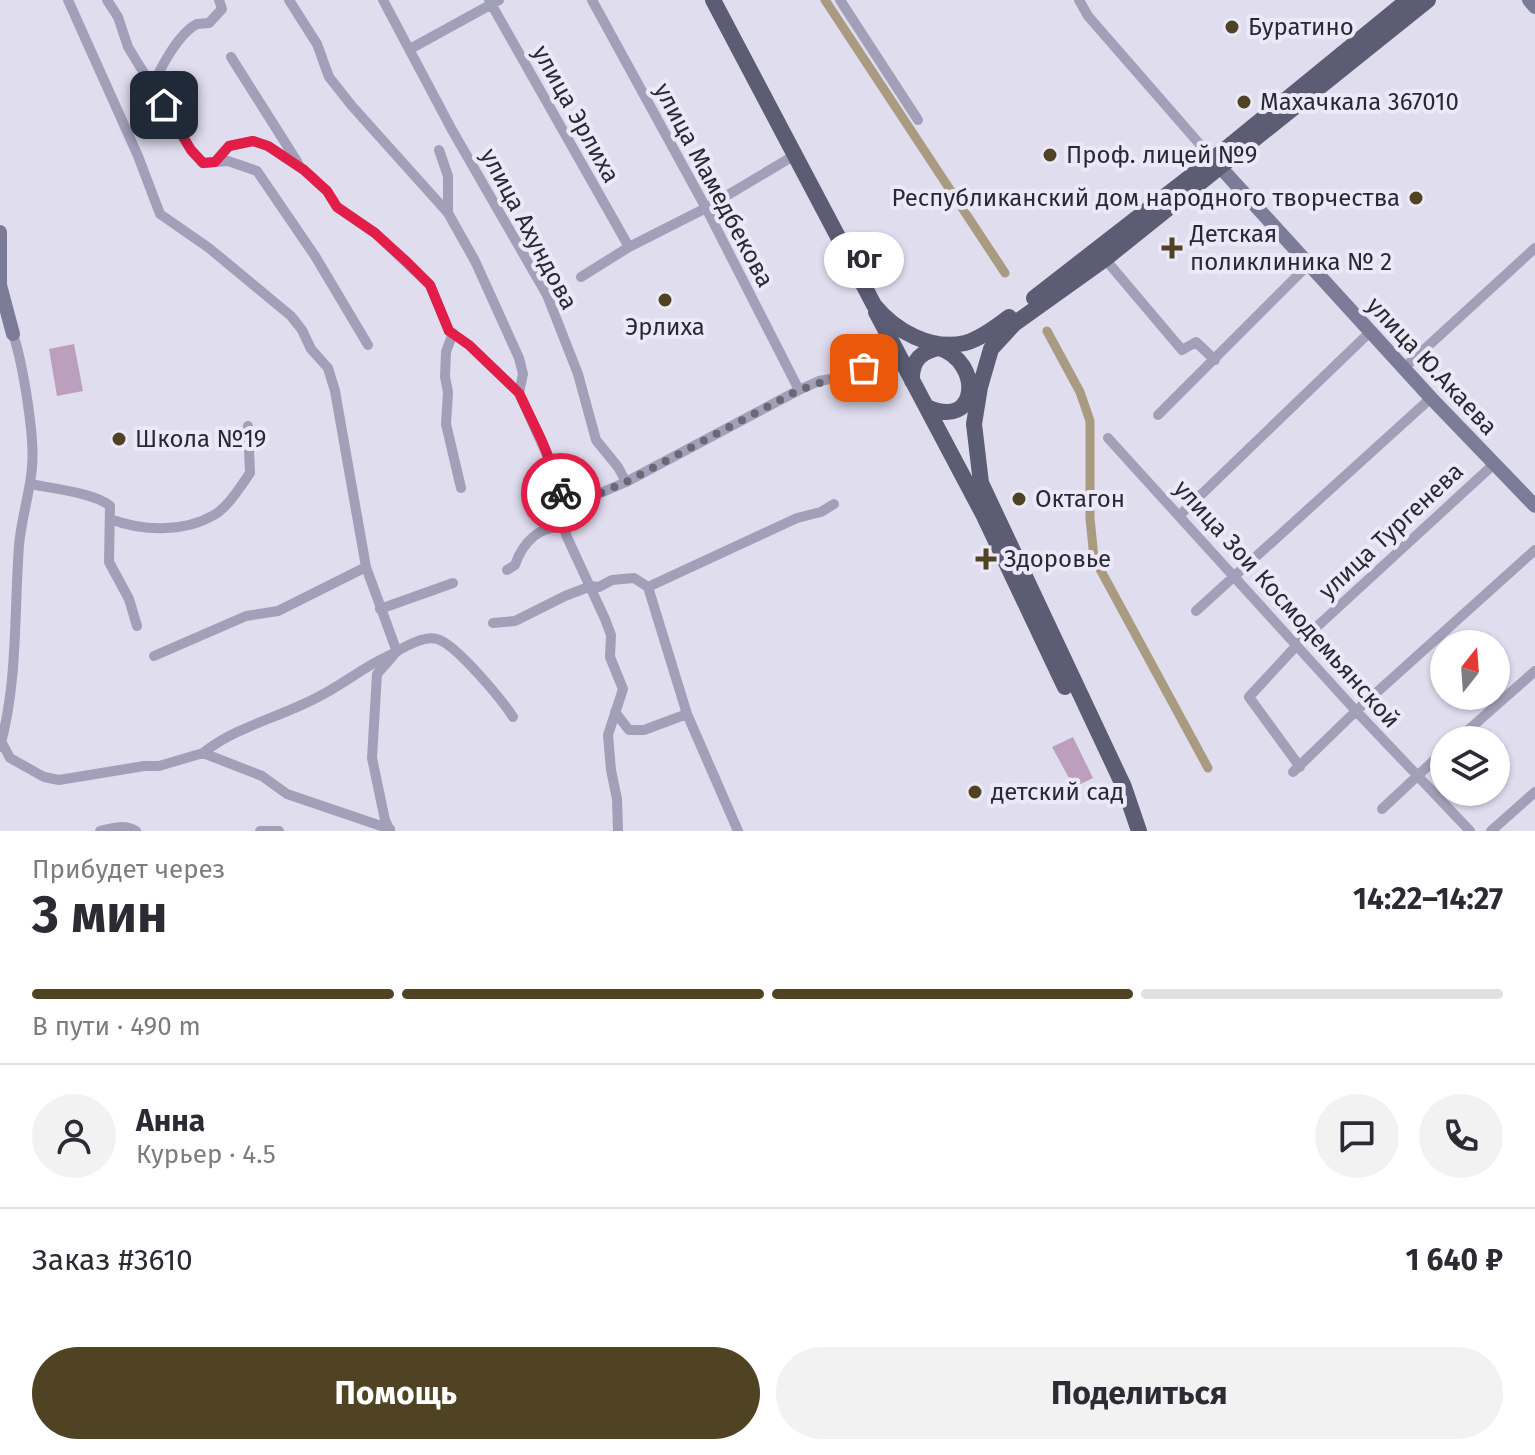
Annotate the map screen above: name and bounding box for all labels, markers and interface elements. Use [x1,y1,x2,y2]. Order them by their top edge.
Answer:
place label: Буратино [1248,13,1354,41]
marker: Буратино [1223,18,1241,36]
street label: улица Эрлиха [527,40,625,188]
pin [130,71,198,139]
street label: улица Мамедбекова [648,78,780,292]
icon: home [142,83,186,127]
place label: Махачкала 367010 [1260,88,1459,116]
marker: Махачкала 367010 [1235,93,1253,111]
place label: Проф. лицей №9 [1066,141,1257,169]
street label: улица Ахундова [475,144,583,314]
marker: Проф. лицей №9 [1041,146,1059,164]
place label: Республиканский дом народного творчества [892,184,1400,212]
marker: Республиканский дом народного творчества [1407,189,1425,207]
place label: Детская поликлиника № 2 [1189,220,1392,276]
callout: Юг [824,232,904,288]
marker: Детская поликлиника № 2 [1161,237,1183,259]
text: Юг [846,244,882,275]
marker: Эрлиха [656,291,674,309]
street label: улица Ю.Акаева [1361,291,1503,441]
place label: Эрлиха [625,313,705,341]
pin [830,334,898,402]
icon: bag [842,346,886,390]
place label: Школа №19 [135,425,266,453]
marker: Школа №19 [110,430,128,448]
courier [521,453,601,533]
street label: улица Тургенева [1313,457,1469,605]
icon: bike [539,471,583,515]
street label: улица Зои Космодемьянской [1168,474,1406,734]
place label: Октагон [1035,485,1125,513]
marker: Октагон [1010,490,1028,508]
place label: Здоровье [1004,545,1111,573]
marker: Здоровье [975,548,997,570]
north arrow [1430,630,1510,710]
map controls [1430,630,1510,806]
button: layers [1430,726,1510,806]
place label: детский сад [991,778,1124,806]
marker: детский сад [966,783,984,801]
text: Прибудет через [32,854,225,885]
text: 14:22–14:27 [1353,881,1503,917]
text: 3 мин [32,883,168,946]
text: В пути · 490 m [32,1011,201,1042]
button: person [32,1094,116,1178]
button: chat [1315,1094,1399,1178]
button: phone [1419,1094,1503,1178]
text: Анна [136,1103,205,1139]
text: Курьер · 4.5 [136,1139,276,1170]
text: Заказ #3610 [32,1242,193,1278]
text: 1 640 ₽ [1406,1242,1503,1278]
button: Помощь [32,1347,760,1439]
button: Поделиться [776,1347,1503,1439]

